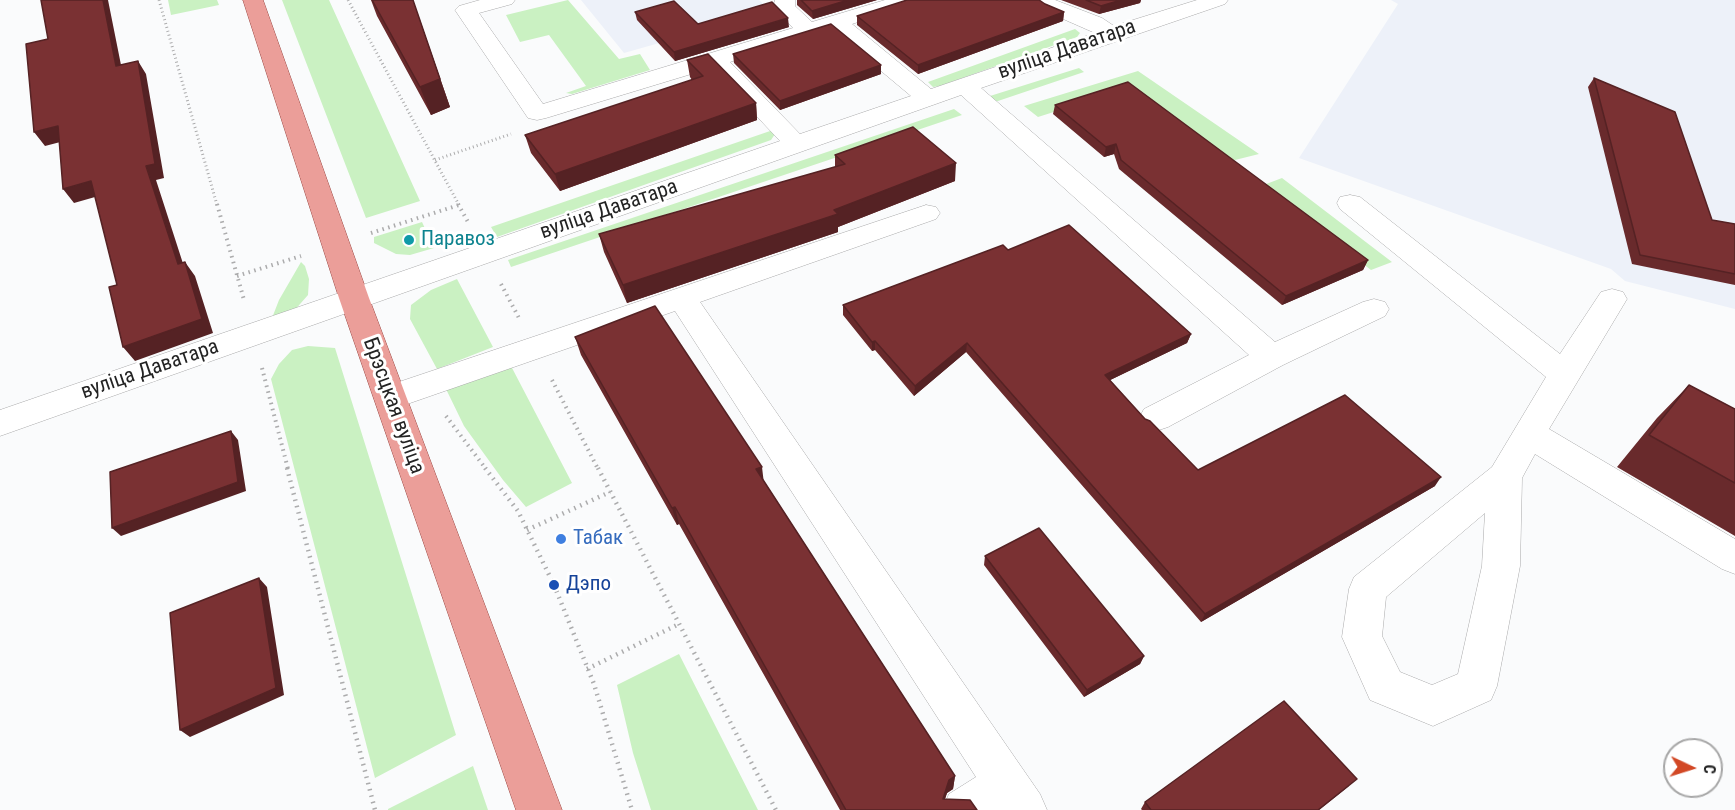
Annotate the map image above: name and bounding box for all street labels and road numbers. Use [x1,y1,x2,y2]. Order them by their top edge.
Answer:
street label: вуліца Даватара [995,15,1139,85]
street label: вуліца Даватара [537,175,681,245]
street label: Брэсцкая вуліца [357,334,429,478]
street label: вуліца Даватара [78,335,222,405]

